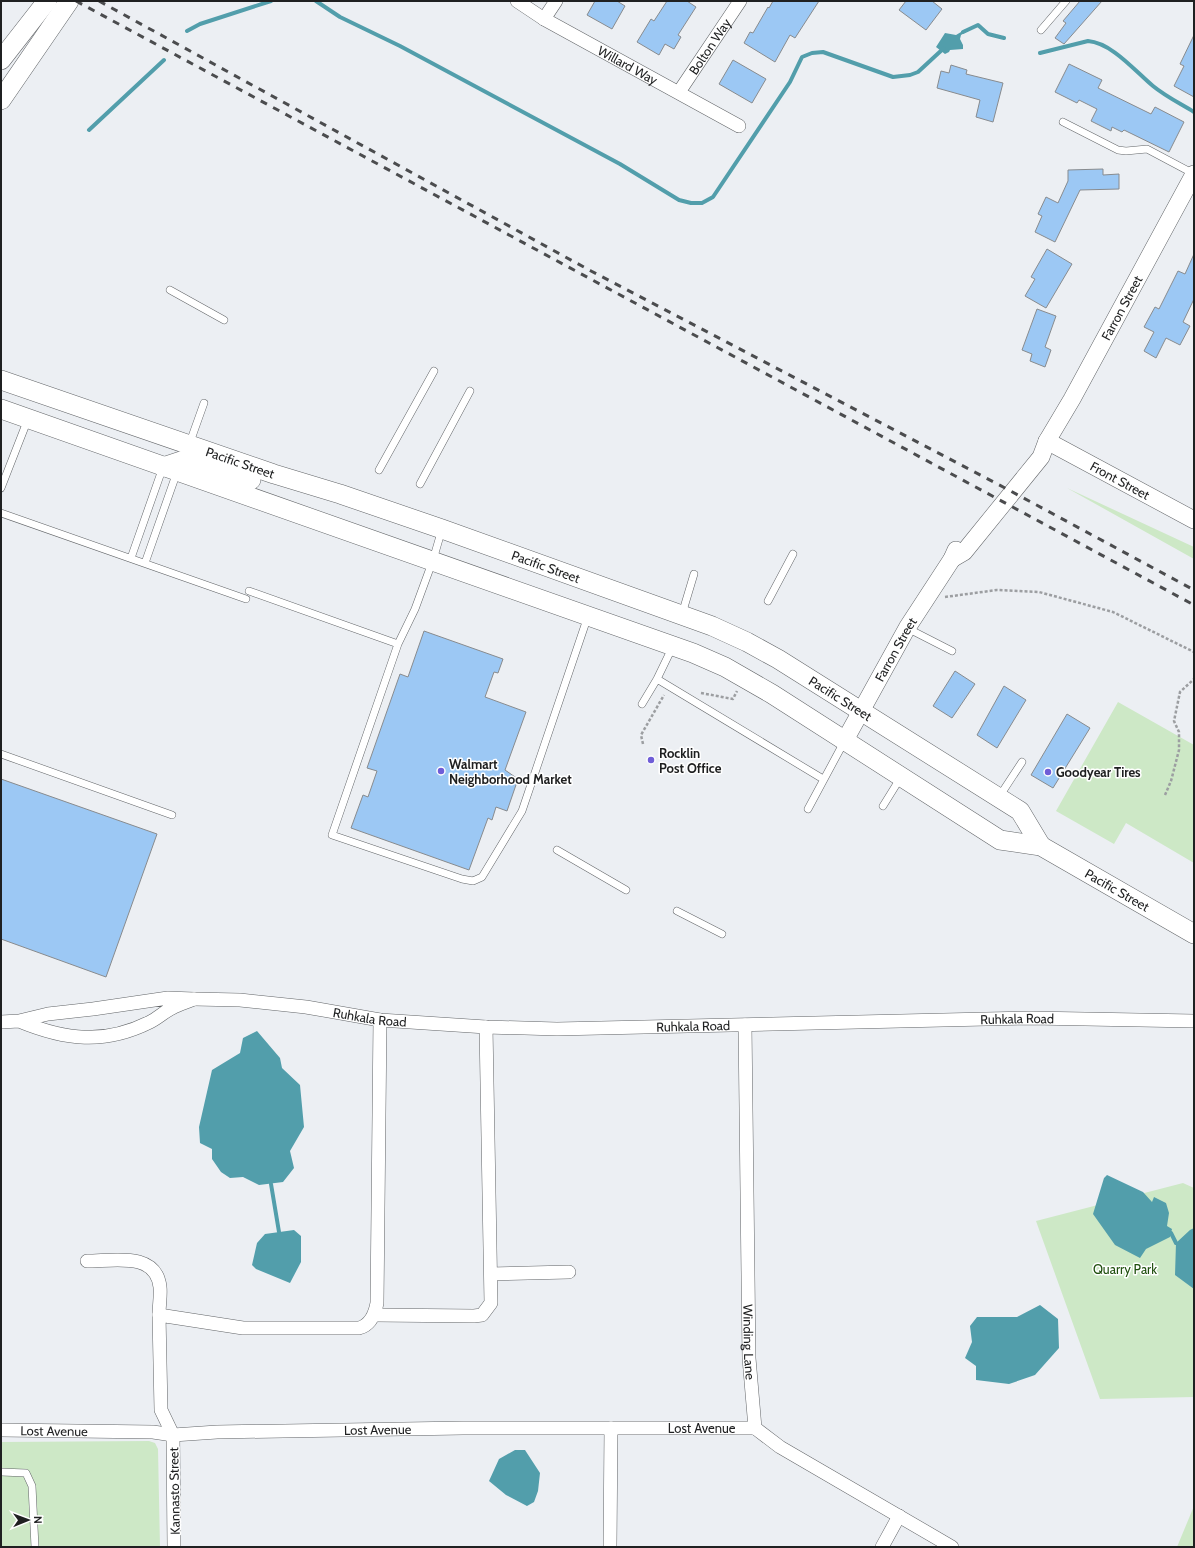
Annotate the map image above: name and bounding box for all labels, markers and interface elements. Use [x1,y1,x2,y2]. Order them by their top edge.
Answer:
street label: Bolton Way [685,15,734,77]
street label: Willard Way [595,42,661,88]
street label: Farron Street [1098,272,1146,343]
street label: Pacific Street [204,443,277,482]
street label: Front Street [1088,458,1153,503]
street label: Pacific Street [510,547,583,586]
street label: Farron Street [871,614,920,684]
street label: Pacific Street [806,672,876,724]
place label: Rocklin Post Office [659,745,722,776]
marker: Rocklin Post Office [646,755,656,765]
place label: Walmart Neighborhood Market [449,756,572,787]
place label: Goodyear Tires [1056,764,1141,780]
marker: Walmart Neighborhood Market [436,766,446,776]
marker: Goodyear Tires [1043,767,1053,777]
street label: Pacific Street [1082,865,1153,915]
street label: Ruhkala Road [332,1004,407,1030]
street label: Ruhkala Road [980,1010,1054,1027]
street label: Ruhkala Road [656,1017,730,1035]
park label: Quarry Park [1093,1261,1157,1277]
street label: Winding Lane [740,1304,759,1381]
street label: Lost Avenue [668,1420,736,1436]
street label: Lost Avenue [344,1421,412,1438]
street label: Lost Avenue [20,1422,88,1439]
street label: Kannasto Street [165,1446,183,1535]
north arrow [8,1500,48,1540]
text: N [31,1516,45,1524]

